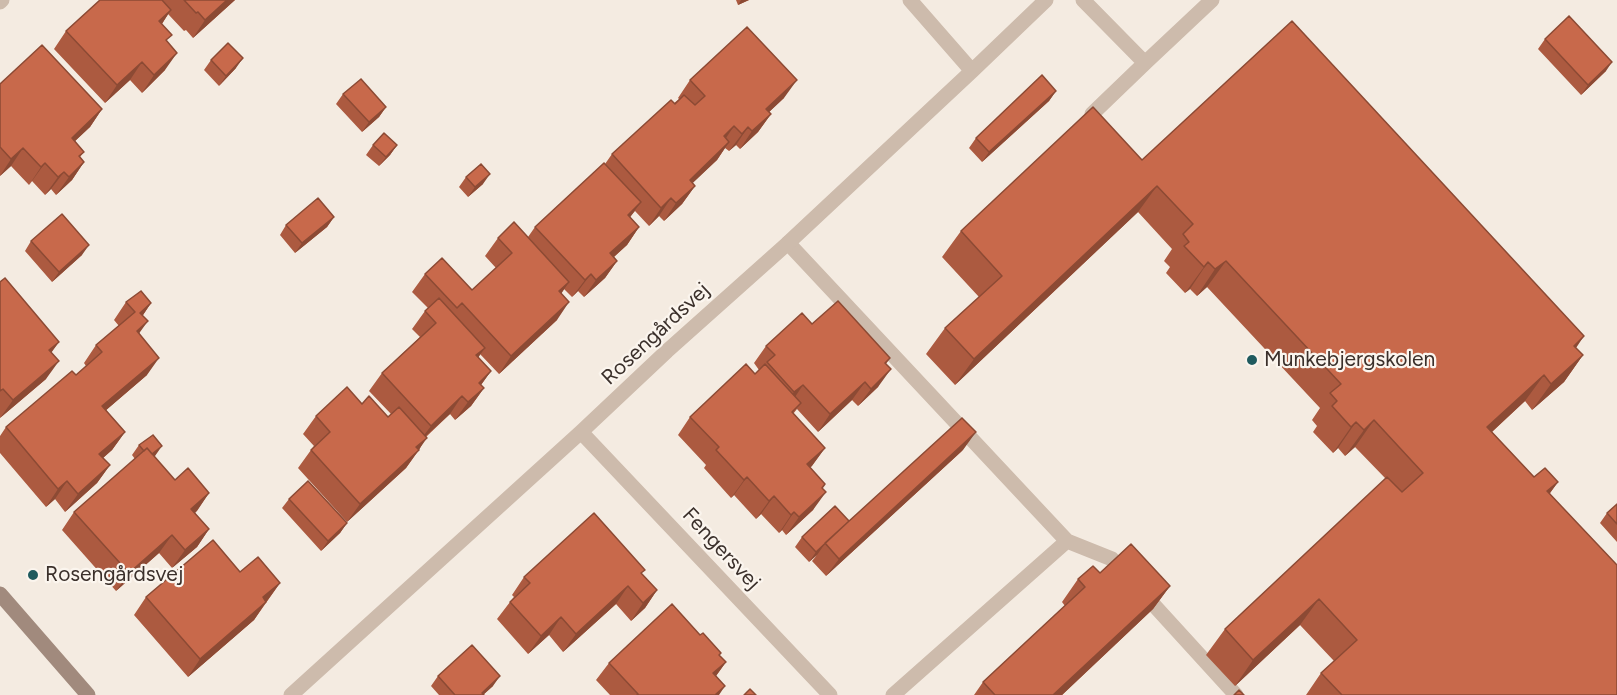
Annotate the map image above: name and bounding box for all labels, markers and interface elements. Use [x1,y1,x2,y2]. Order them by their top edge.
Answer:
street label: Rosengårdsvej [597,278,715,390]
place label: Munkebjergskolen [1264,347,1435,373]
marker: Munkebjergskolen [1245,353,1259,367]
street label: Fengersvej [677,503,765,595]
place label: Rosengårdsvej [45,562,183,588]
marker: Rosengårdsvej [26,568,40,582]

